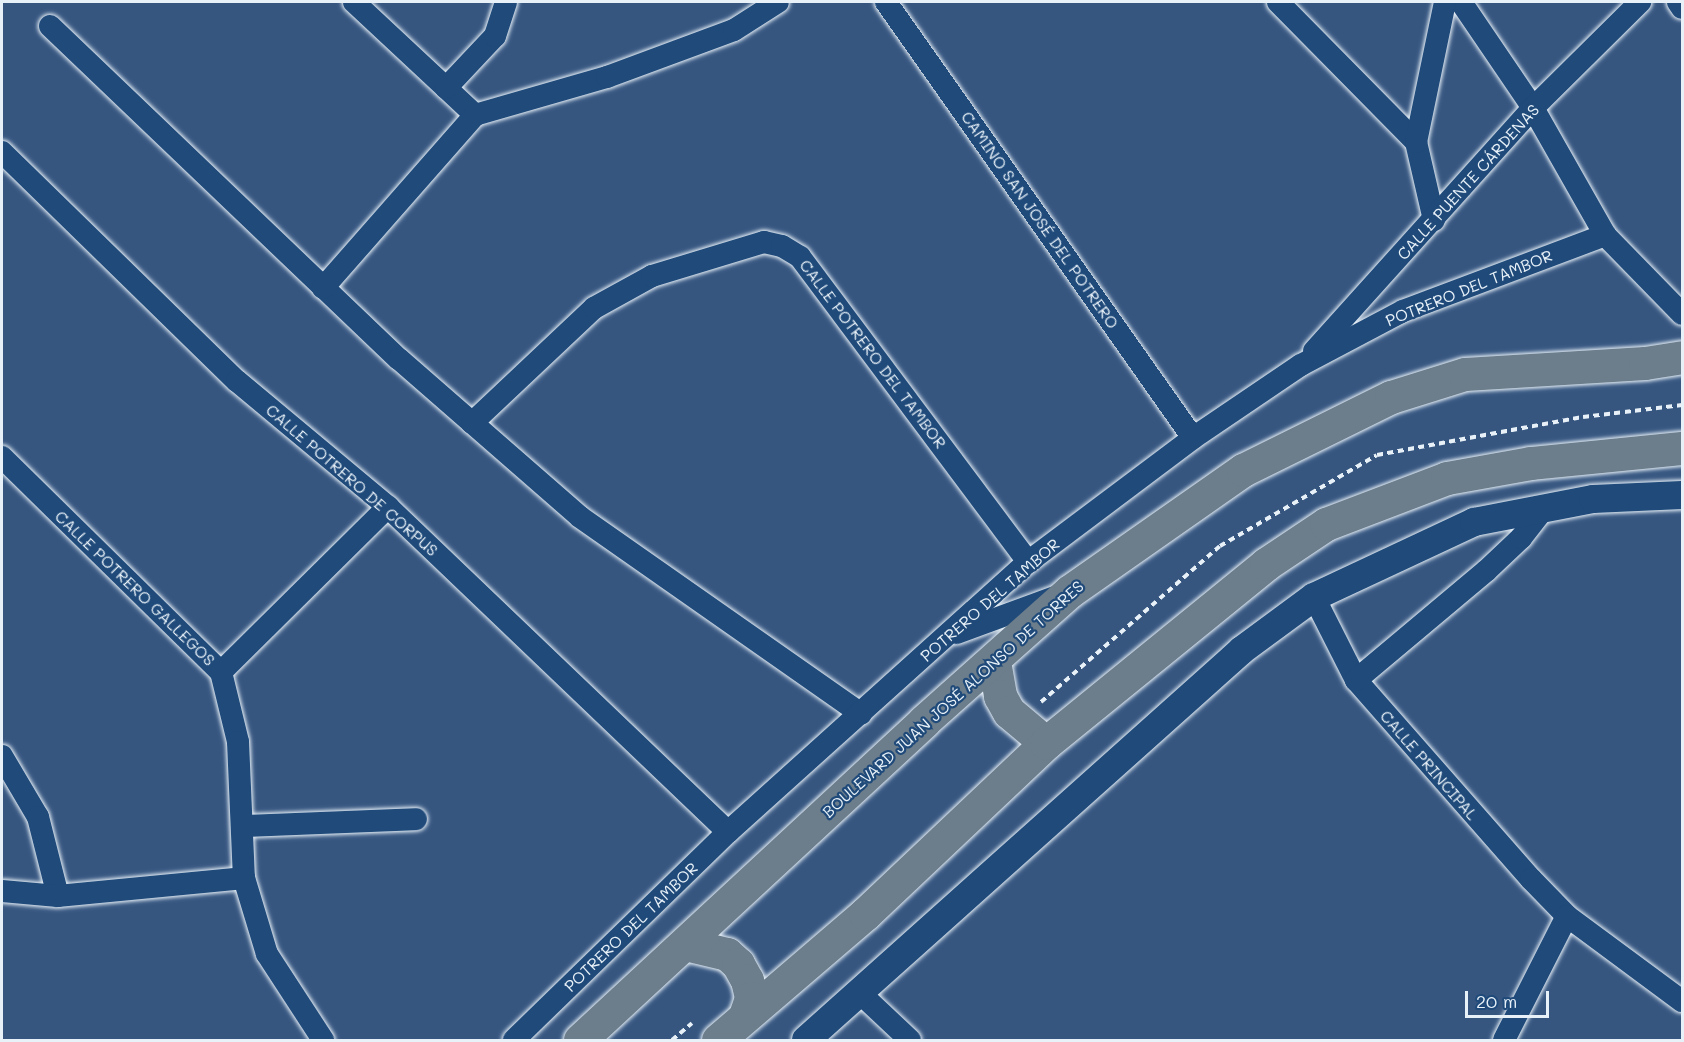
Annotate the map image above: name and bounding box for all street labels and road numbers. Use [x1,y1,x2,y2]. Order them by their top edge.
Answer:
street label: CALLE PUENTE CÁRDENAS [1393,100,1543,264]
street label: CAMINO SAN JOSÉ DEL POTRERO [957,108,1123,332]
street label: POTRERO DEL TAMBOR [1383,246,1555,330]
street label: CALLE POTRERO DEL TAMBOR [796,256,950,452]
street label: CALLE POTRERO DE CORPUS [262,400,442,560]
street label: CALLE POTRERO GALLEGOS [51,506,219,670]
street label: POTRERO DEL TAMBOR [916,534,1064,666]
street label: BOULEVARD JUAN JOSÉ ALONSO DE TORRES [818,577,1088,821]
street label: CALLE PRINCIPAL [1376,706,1482,824]
street label: POTRERO DEL TAMBOR [560,858,702,996]

